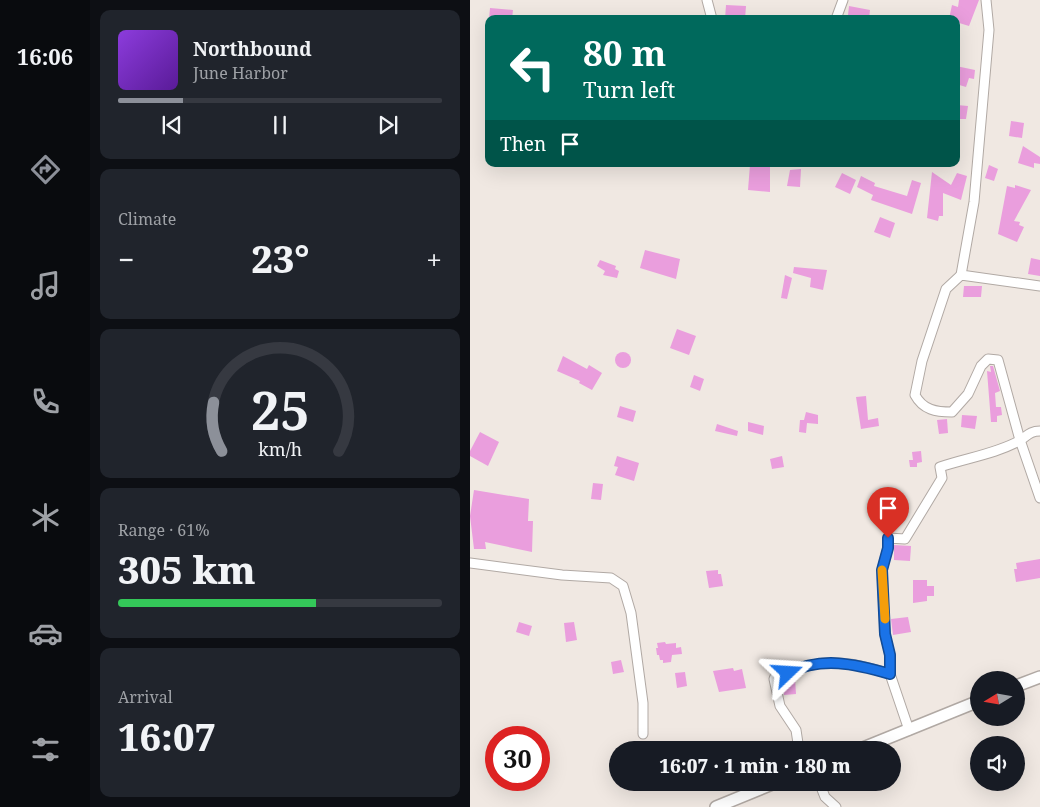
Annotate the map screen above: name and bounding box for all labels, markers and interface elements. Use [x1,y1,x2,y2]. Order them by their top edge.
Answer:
text: 80 m [583,29,666,76]
icon: left [500,35,565,100]
text: Northbound [193,36,312,62]
text: 16:06 [17,41,73,71]
text: June Harbor [193,62,288,84]
text: Turn left [583,74,675,104]
icon: previous [158,111,186,139]
icon: pause [266,111,294,139]
icon: next [374,111,402,139]
icon: arrive [556,130,584,158]
text: Then [500,131,546,157]
icon: directions [28,152,63,187]
text: Climate [118,208,176,230]
text: 23° [251,232,309,284]
text: − [118,240,134,278]
text: + [426,240,442,278]
icon: music [28,268,63,303]
text: 25 [251,374,309,445]
icon: phone [28,384,63,419]
text: km/h [258,437,302,461]
pin [867,487,909,538]
icon: arrive [874,494,902,522]
icon: climate [28,500,63,535]
text: Range · 61% [118,519,210,541]
text: 305 km [118,543,256,595]
icon: car [28,616,63,651]
position arrow [761,646,813,698]
north arrow [970,671,1025,726]
map controls [970,671,1025,791]
text: Arrival [118,686,173,708]
text: 16:07 [118,710,216,762]
speed limit sign: 30 [485,726,550,791]
icon: filters [28,732,63,767]
button: sound [970,736,1025,791]
text: 16:07 · 1 min · 180 m [659,753,851,779]

